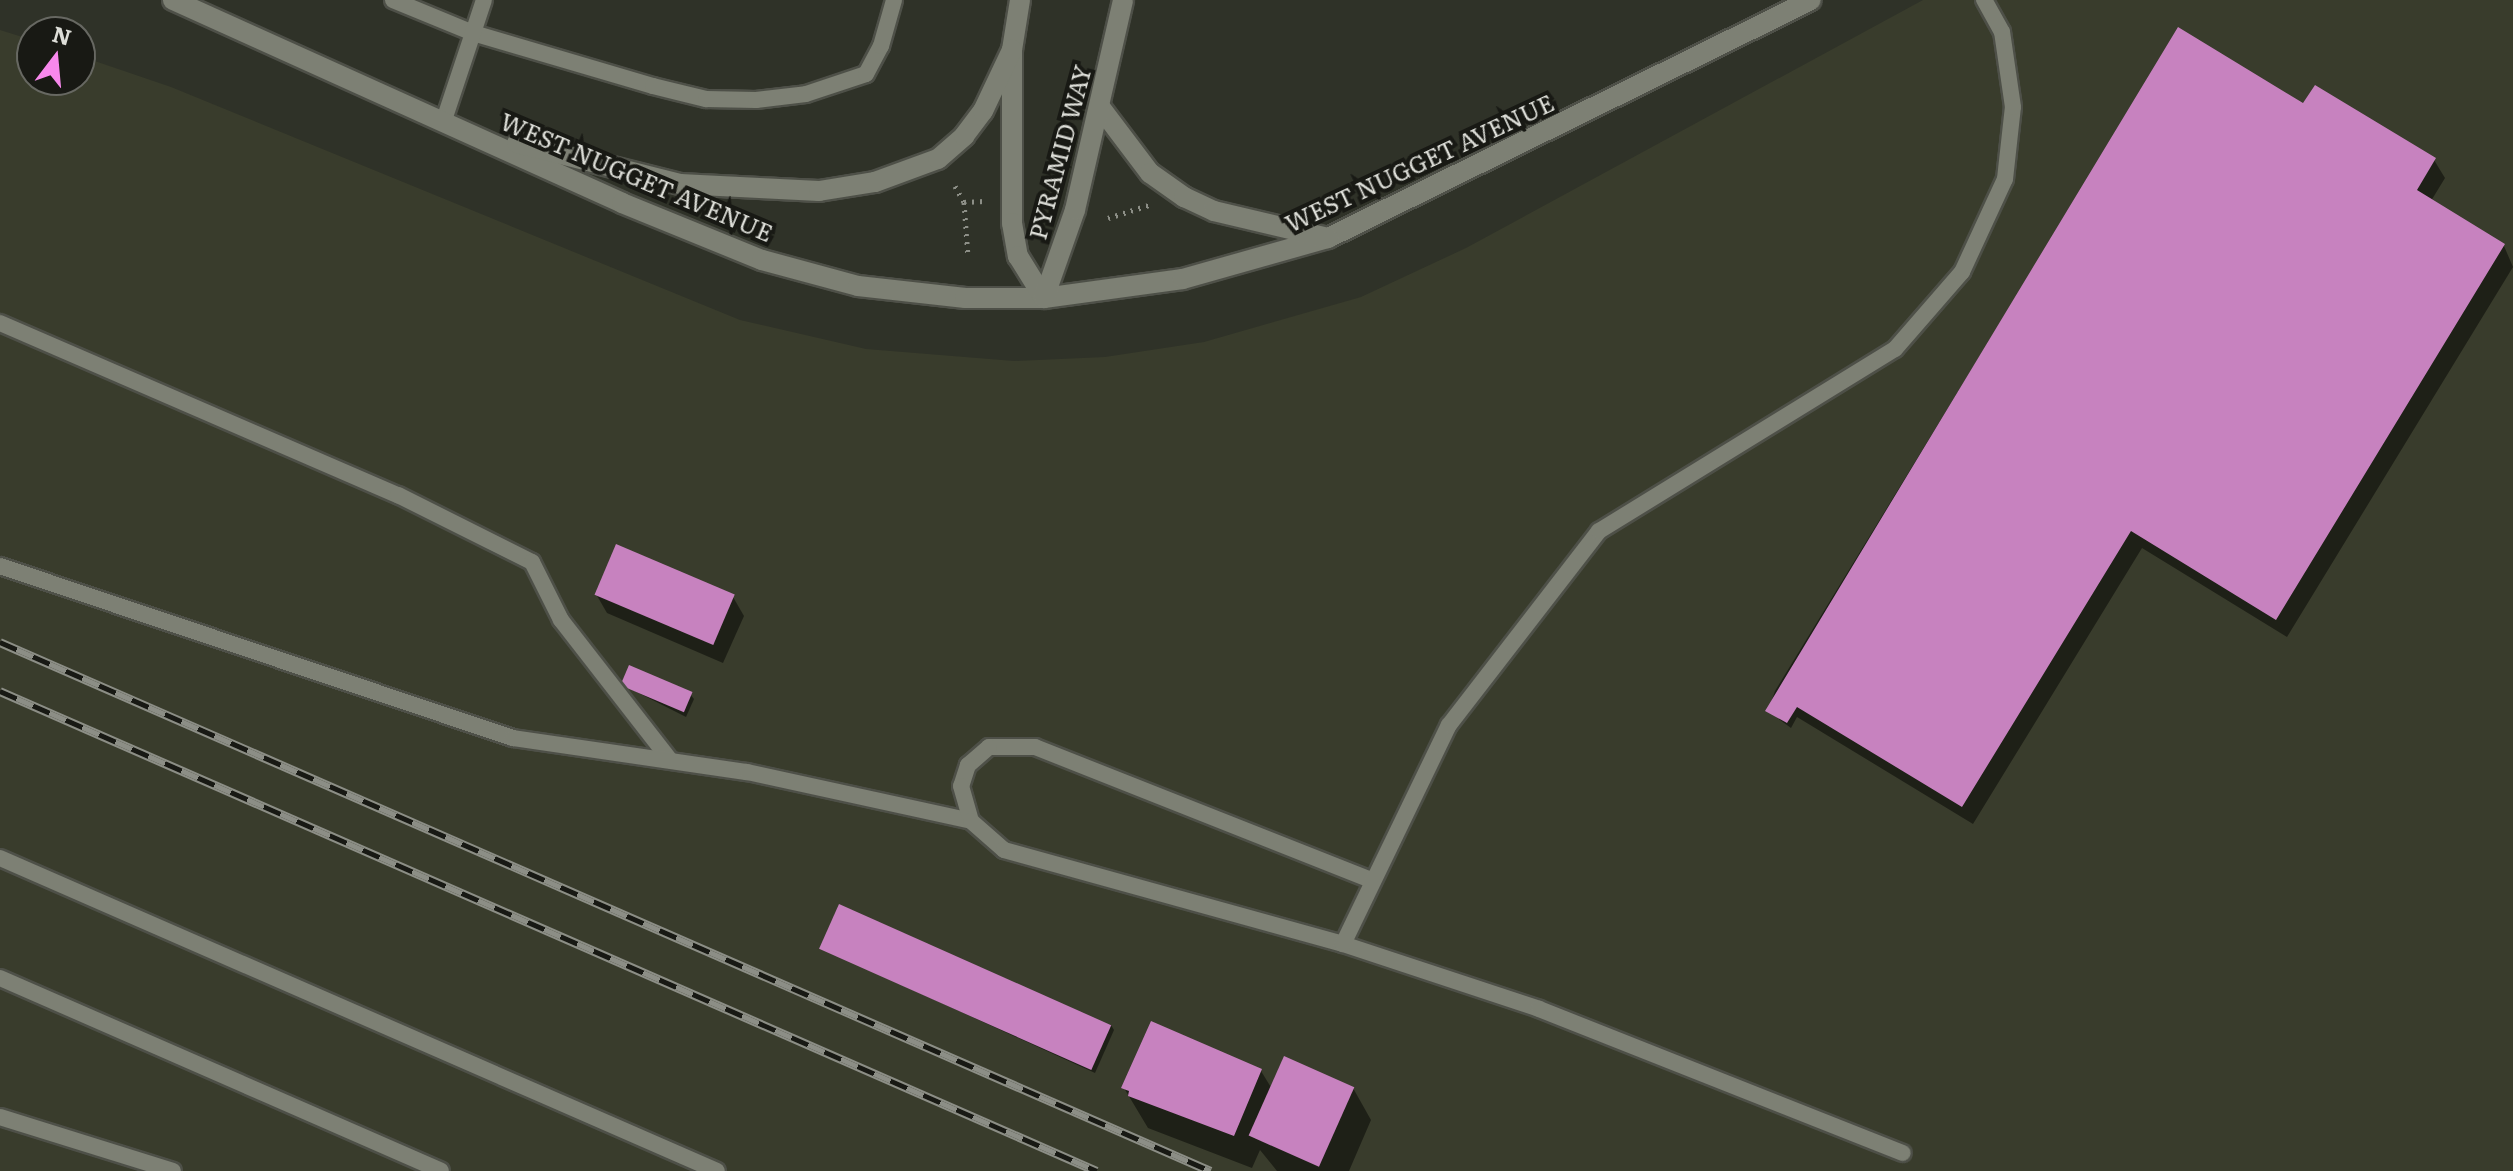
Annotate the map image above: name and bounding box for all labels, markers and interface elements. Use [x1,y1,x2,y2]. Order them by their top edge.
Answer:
north arrow [16,16,96,96]
text: N [49,16,76,53]
street label: PYRAMID WAY [1022,62,1096,242]
street label: WEST NUGGET AVENUE [1280,87,1558,237]
street label: WEST NUGGET AVENUE [496,105,778,247]

